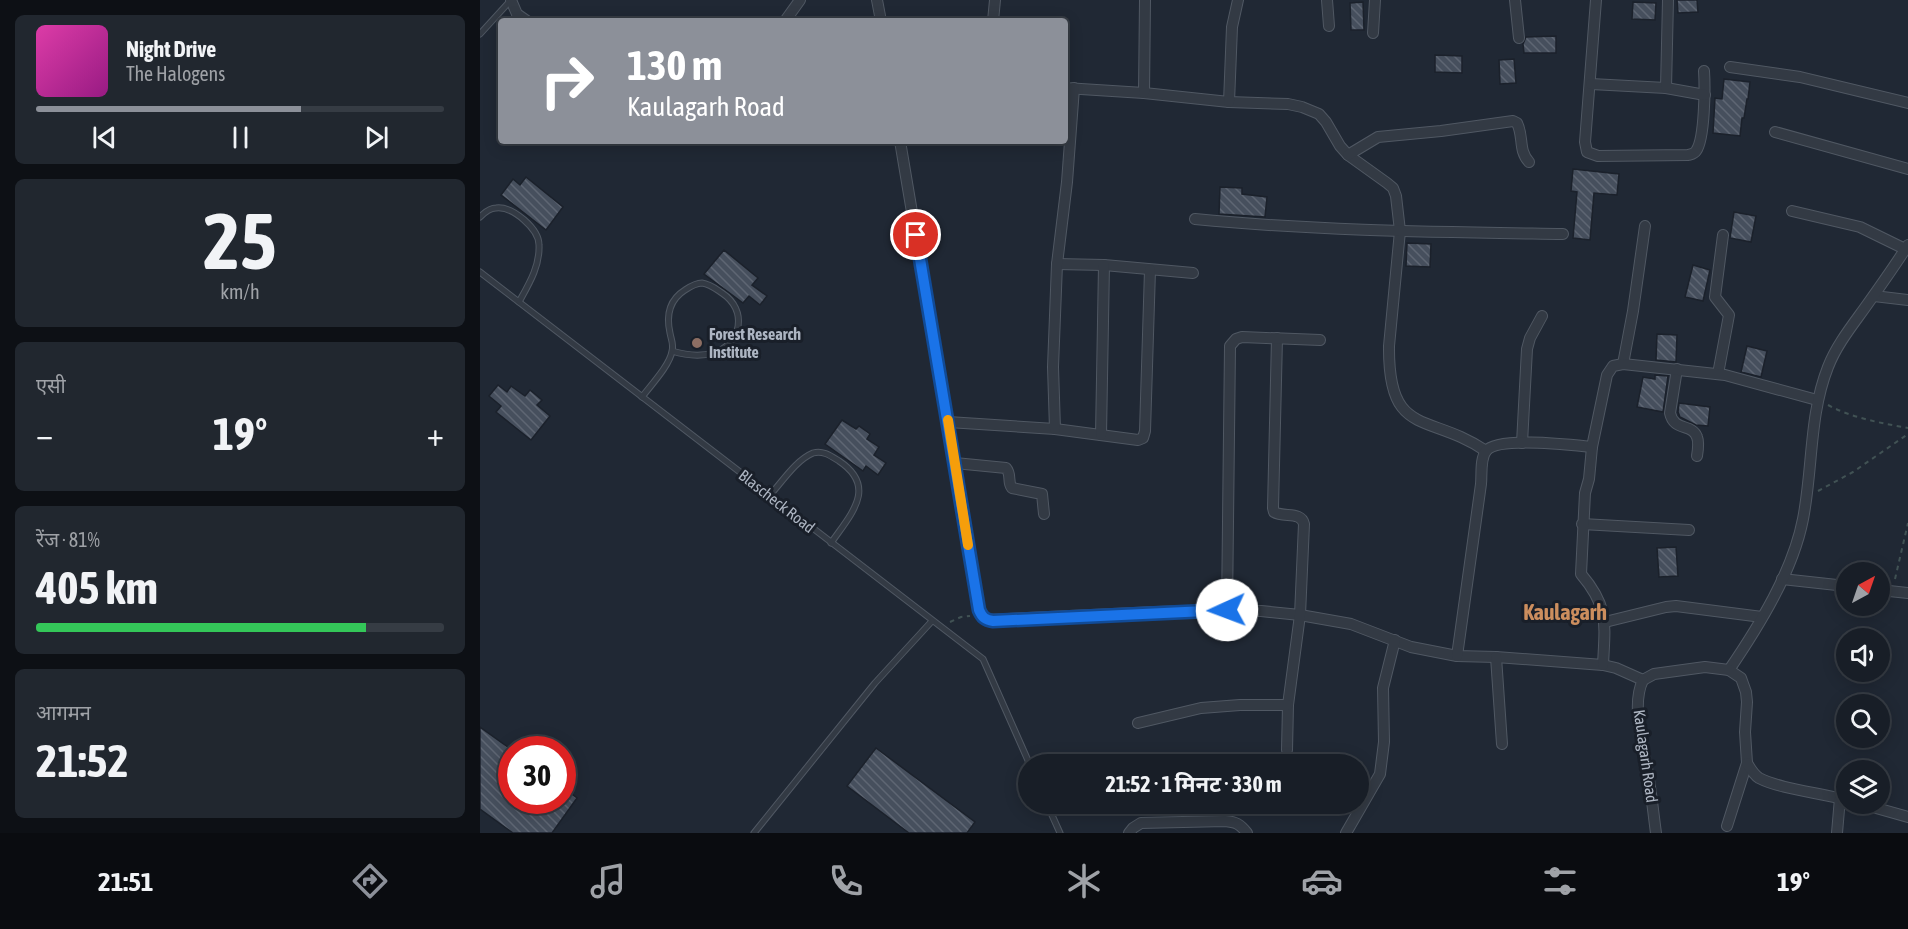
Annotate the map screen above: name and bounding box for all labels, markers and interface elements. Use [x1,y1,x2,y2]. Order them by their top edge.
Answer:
text: Night Drive [126,36,216,62]
text: 130 m [627,41,722,89]
icon: right [528,42,606,120]
text: The Halogens [126,62,225,85]
text: Kaulagarh Road [627,91,785,122]
icon: previous [88,121,121,154]
icon: pause [224,121,257,154]
icon: next [360,121,393,154]
text: 25 [203,196,277,286]
pin [890,209,941,260]
icon: arrive [899,218,932,251]
text: km/h [220,280,260,303]
place label: Forest Research Institute [709,325,801,361]
marker: Forest Research Institute [690,336,704,350]
text: एसी [36,374,66,397]
text: 19° [213,408,267,460]
text: − [36,415,53,453]
text: + [427,415,444,453]
street label: Blascheck Road [735,466,819,536]
text: रेंज · 81% [36,528,100,551]
text: 405 km [36,562,158,614]
north arrow [1836,562,1890,616]
map controls [1836,562,1890,814]
position arrow [1195,578,1259,642]
district label: Kaulagarh [1523,599,1607,625]
button: sound [1836,628,1890,682]
button: search [1836,694,1890,748]
text: आगमन [36,701,91,724]
street label: Kaulagarh Road [1630,708,1661,804]
text: 21:52 [36,735,129,787]
speed limit sign: 30 [498,736,576,814]
button: layers [1836,760,1890,814]
text: 21:52 · 1 मिनट · 330 m [1105,771,1282,797]
icon: directions [349,860,391,902]
icon: music [587,860,629,902]
icon: phone [825,860,867,902]
icon: climate [1063,860,1105,902]
icon: car [1301,860,1343,902]
icon: filters [1539,860,1581,902]
text: 21:51 [98,866,154,897]
text: 19° [1777,866,1810,897]

